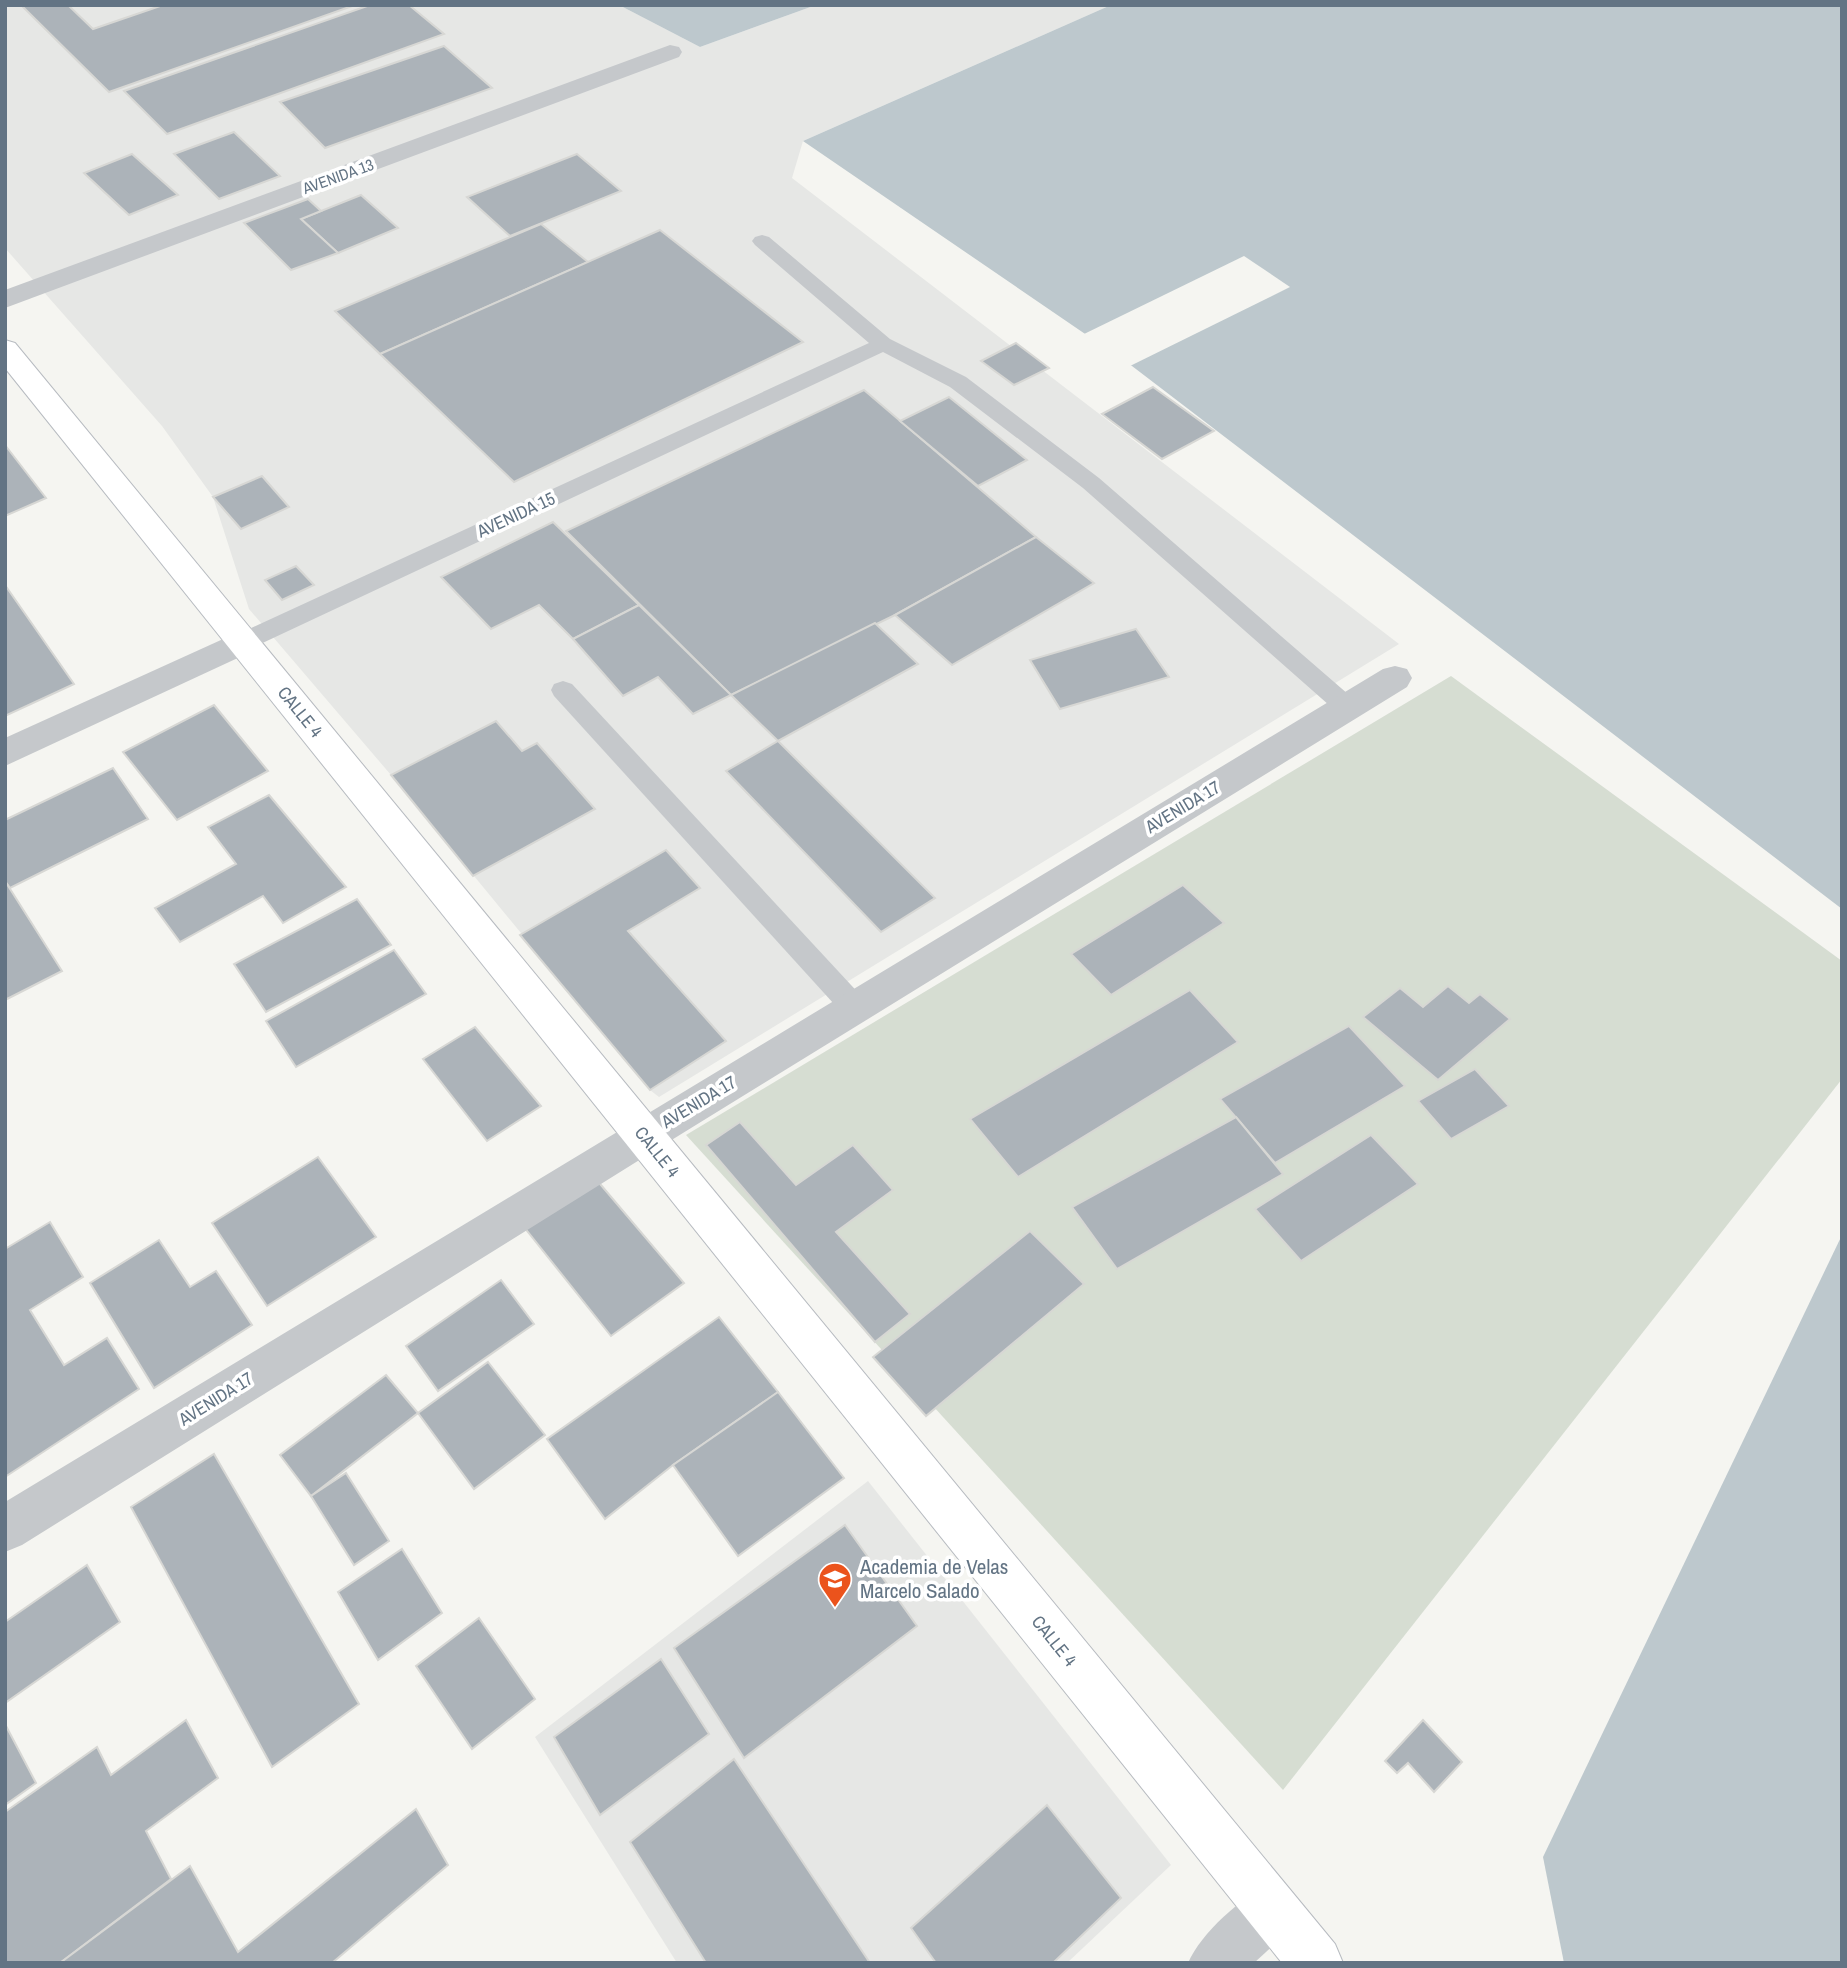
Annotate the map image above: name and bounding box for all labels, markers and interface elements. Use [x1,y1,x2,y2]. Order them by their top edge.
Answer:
street label: AVENIDA 13 [298,153,377,199]
street label: AVENIDA 15 [472,486,559,544]
street label: CALLE 4 [272,681,329,743]
street label: AVENIDA 17 [1140,774,1225,839]
street label: AVENIDA 17 [656,1069,741,1134]
street label: CALLE 4 [629,1121,686,1183]
street label: AVENIDA 17 [173,1366,258,1432]
place label: Academia de Velas Marcelo Salado [859,1552,1008,1605]
school or university icon: Academia de Velas Marcelo Salado [816,1560,854,1609]
street label: CALLE 4 [1026,1610,1083,1672]

